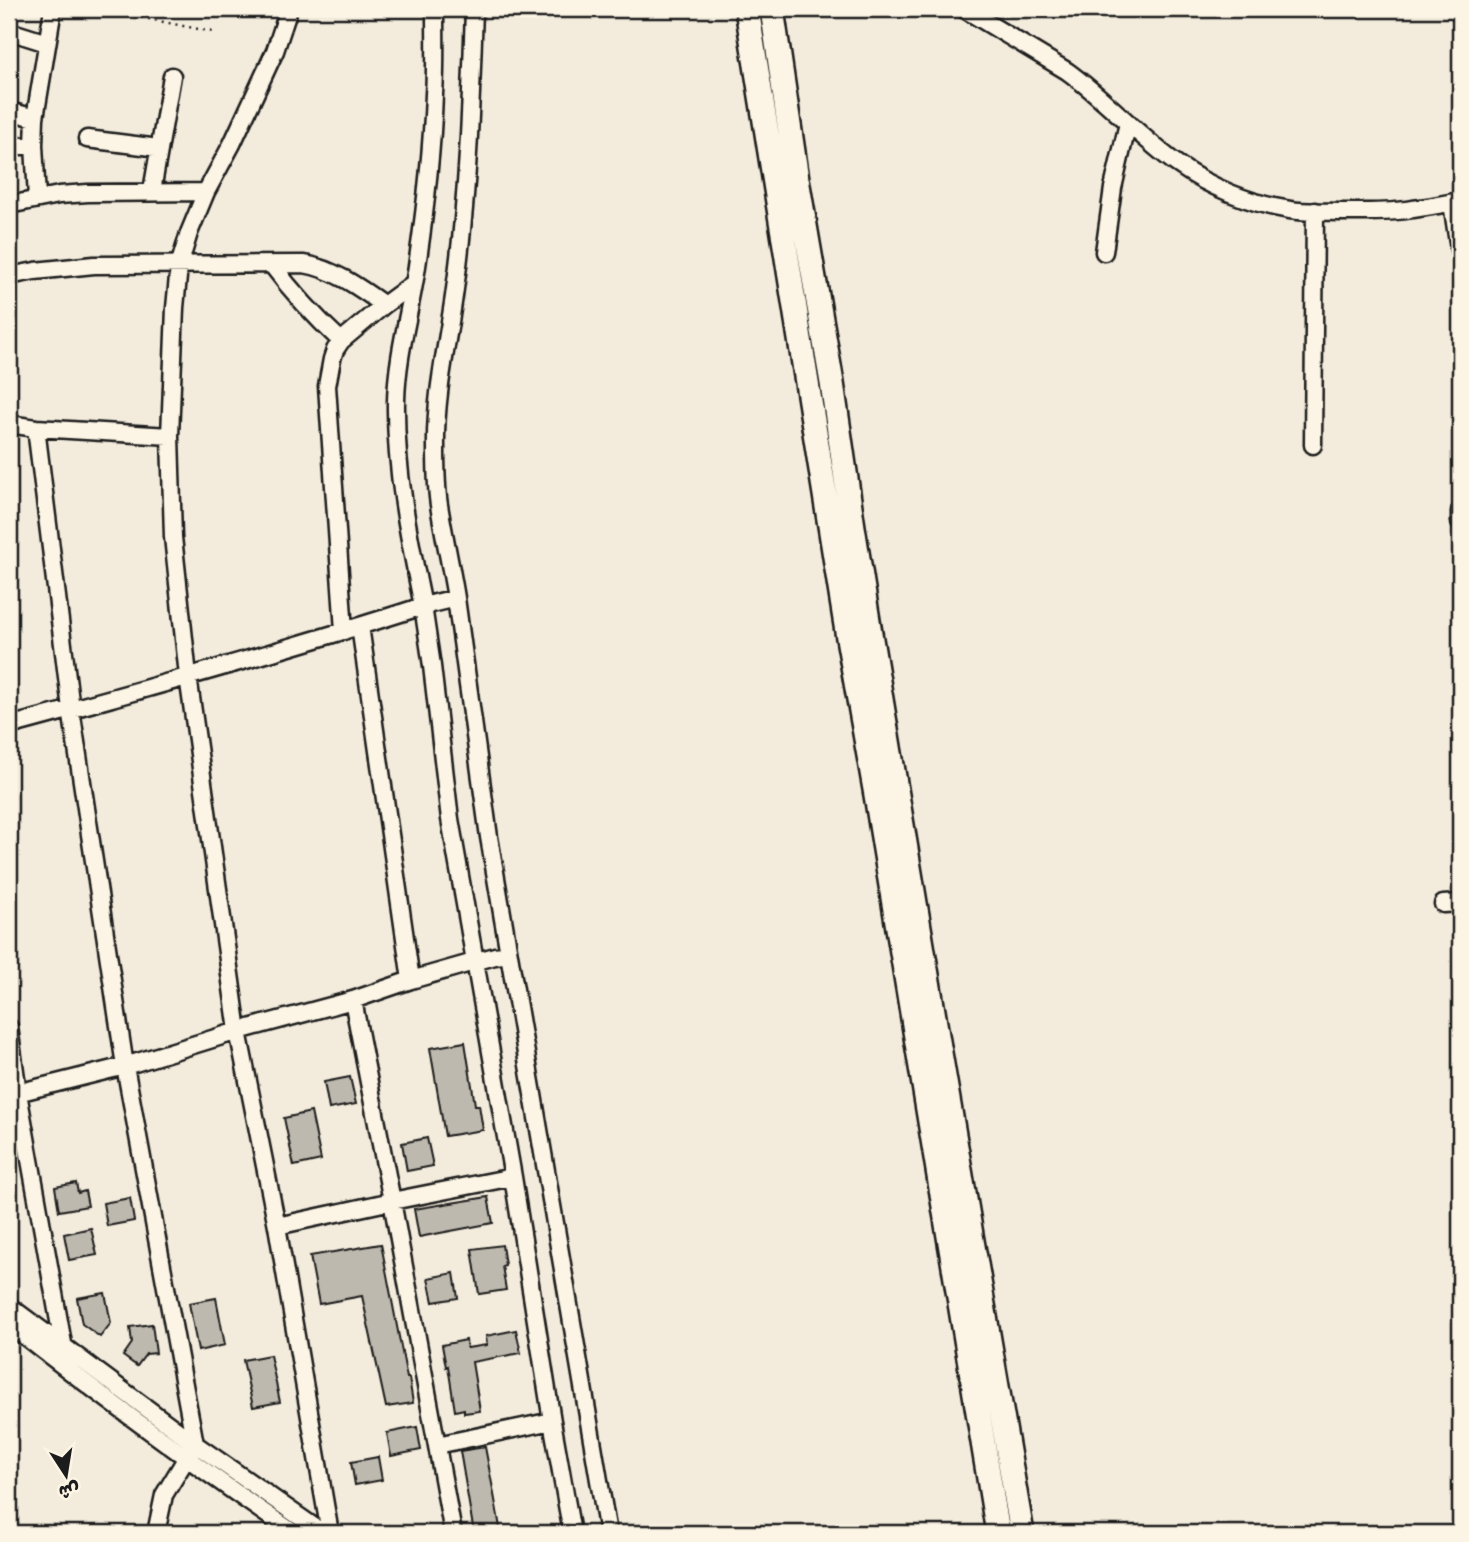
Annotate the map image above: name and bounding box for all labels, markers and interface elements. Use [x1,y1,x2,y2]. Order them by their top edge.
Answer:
north arrow [32,1440,102,1510]
text: ش [56,1476,82,1505]

